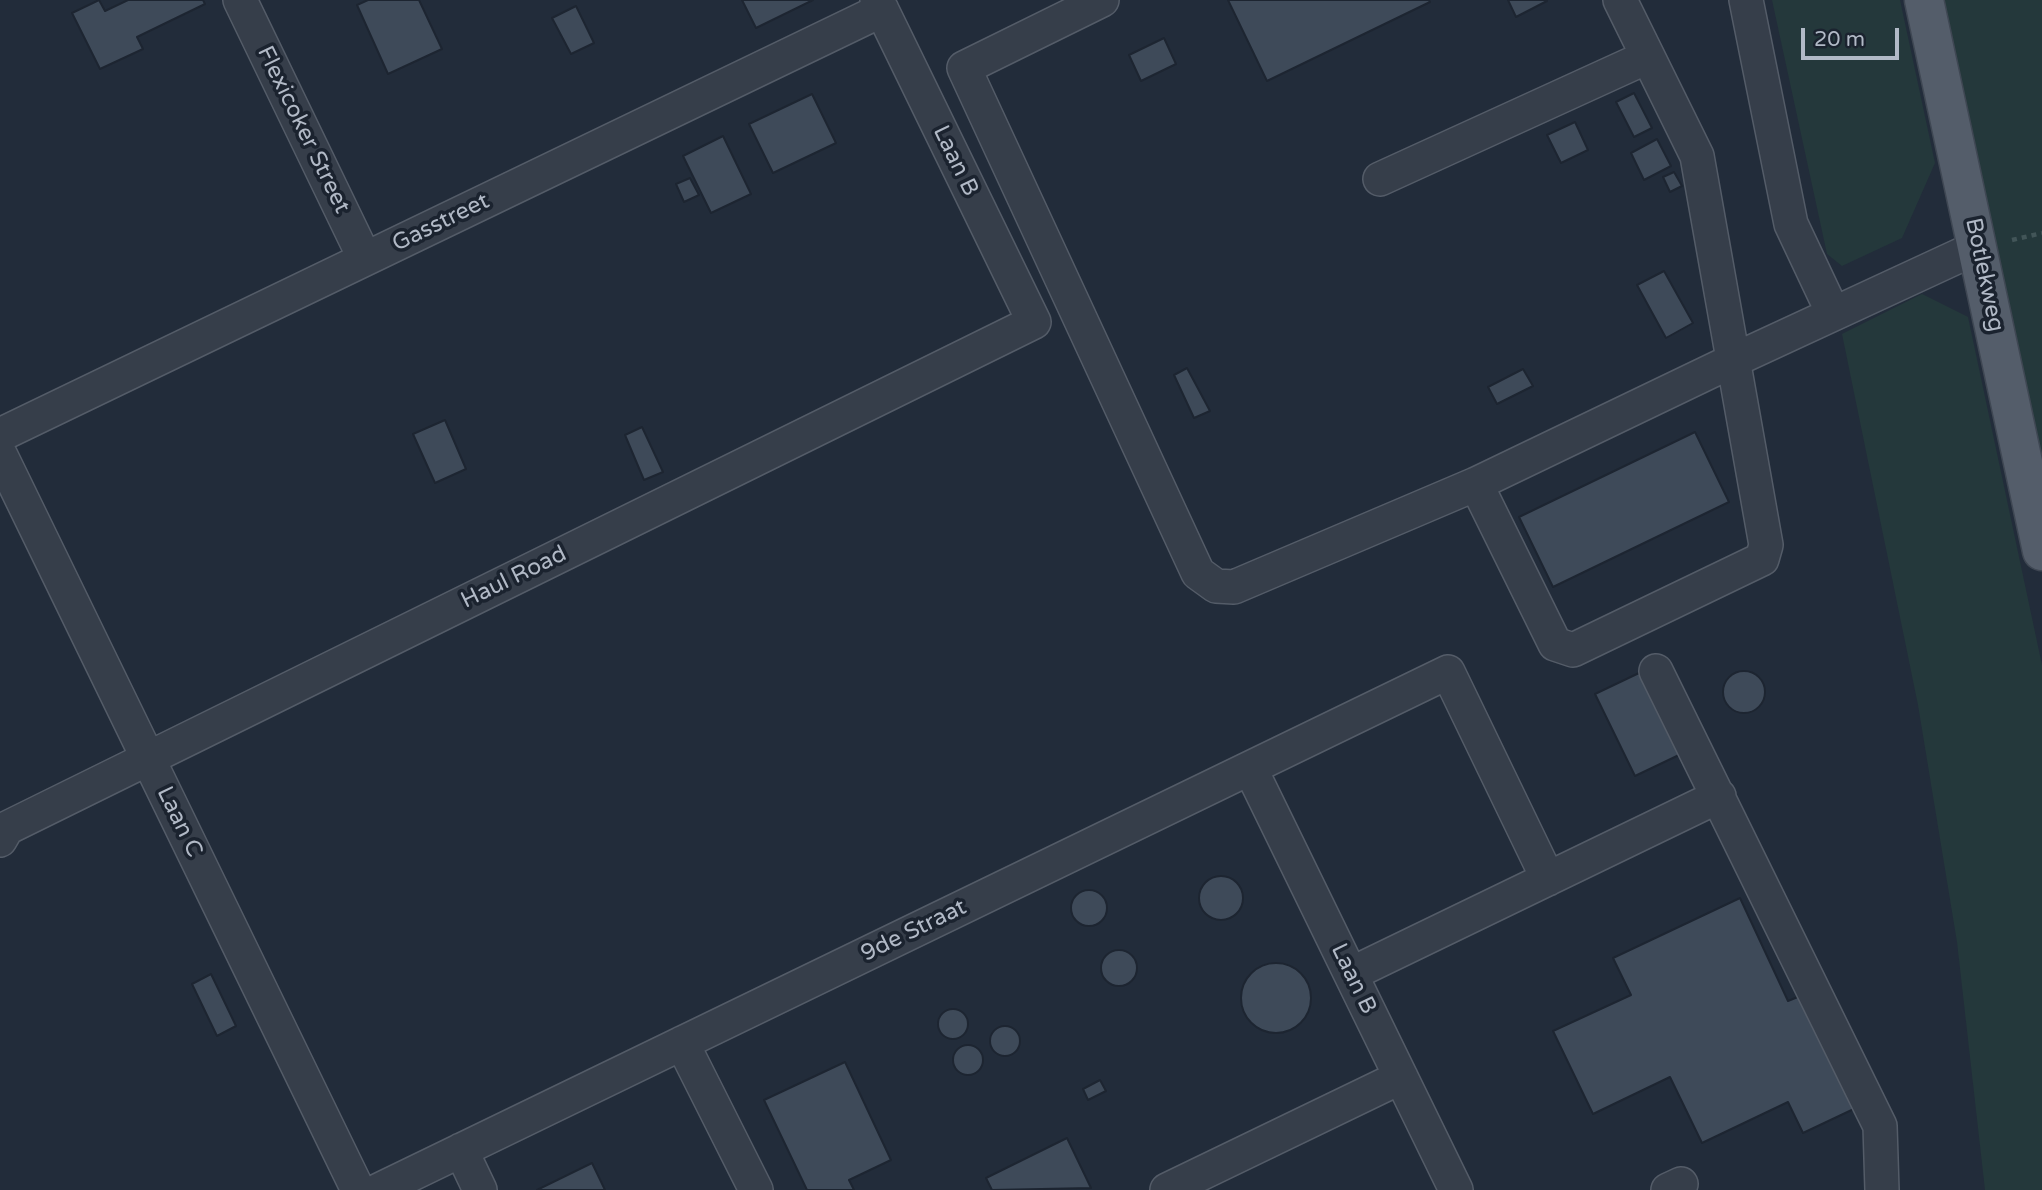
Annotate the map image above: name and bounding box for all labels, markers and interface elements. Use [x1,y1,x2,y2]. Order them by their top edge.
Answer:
scale bar [1804,14,1902,58]
text: 20 m [1814,27,1865,52]
street label: Flexicoker Street [251,42,355,218]
street label: Laan B [926,121,984,201]
street label: Gasstreet [388,188,494,258]
street label: Botlekweg [1959,216,2009,334]
street label: Haul Road [457,541,571,615]
street label: Laan C [150,782,208,862]
street label: 9de Straat [857,894,971,968]
street label: Laan B [1324,939,1382,1019]

